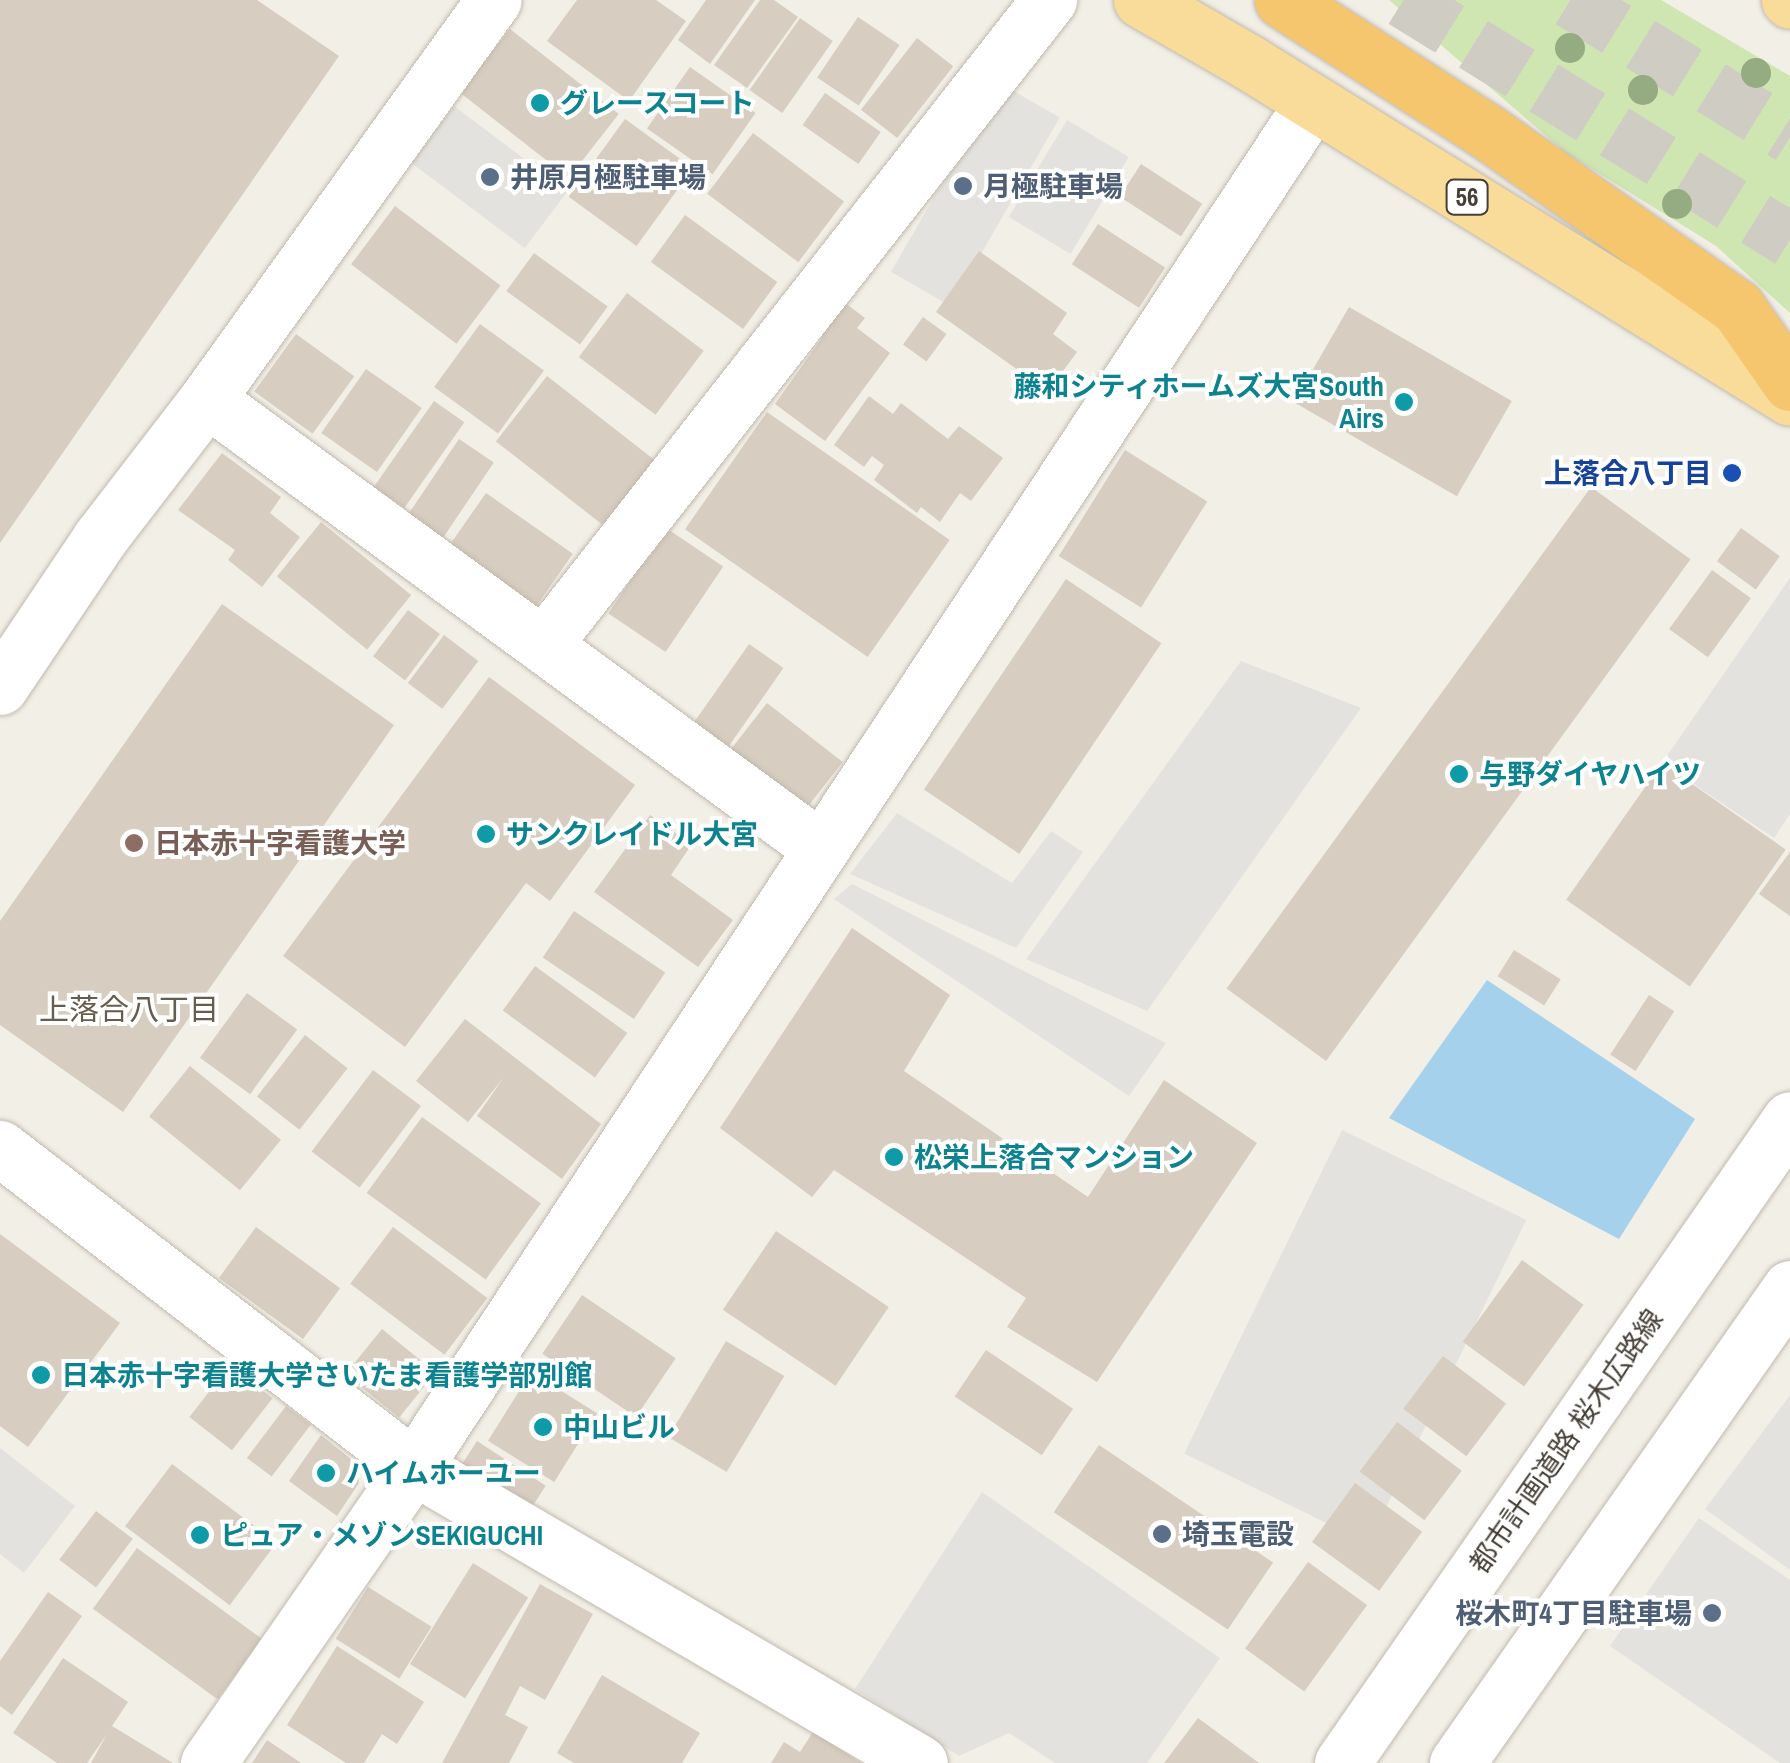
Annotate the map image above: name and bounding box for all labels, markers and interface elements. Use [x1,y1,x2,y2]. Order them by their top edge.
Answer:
place label: グレースコート [560,86,756,120]
marker: グレースコート [529,92,551,114]
place label: 井原月極駐車場 [510,160,706,194]
marker: 井原月極駐車場 [479,166,501,188]
place label: 月極駐車場 [983,169,1123,203]
marker: 月極駐車場 [952,175,974,197]
road number: 56 [1444,177,1490,217]
place label: 藤和シティホームズ大宮South Airs [1011,369,1384,435]
marker: 藤和シティホームズ大宮South Airs [1393,391,1415,413]
place label: 上落合八丁目 [1544,456,1712,490]
marker: 上落合八丁目 [1721,462,1743,484]
place label: 与野ダイヤハイツ [1479,757,1703,791]
marker: 与野ダイヤハイツ [1448,763,1470,785]
place label: サンクレイドル大宮 [506,817,758,851]
marker: サンクレイドル大宮 [475,823,497,845]
place label: 日本赤十字看護大学 [154,826,406,860]
marker: 日本赤十字看護大学 [123,832,145,854]
district label: 上落合八丁目 [39,991,219,1027]
place label: 松栄上落合マンション [914,1140,1194,1174]
marker: 松栄上落合マンション [883,1146,905,1168]
street label: 都市計画道路 桜木広路線 [1462,1303,1670,1579]
place label: 日本赤十字看護大学さいたま看護学部別館 [61,1358,593,1392]
marker: 日本赤十字看護大学さいたま看護学部別館 [30,1364,52,1386]
place label: 中山ビル [563,1410,675,1444]
marker: 中山ビル [532,1416,554,1438]
place label: ハイムホーユー [346,1456,542,1490]
marker: ハイムホーユー [315,1462,337,1484]
place label: 埼玉電設 [1182,1517,1294,1551]
place label: ピュア・メゾンSEKIGUCHI [220,1518,544,1552]
marker: 埼玉電設 [1151,1523,1173,1545]
marker: ピュア・メゾンSEKIGUCHI [189,1524,211,1546]
place label: 桜木町4丁目駐車場 [1455,1596,1692,1630]
marker: 桜木町4丁目駐車場 [1701,1602,1723,1624]

